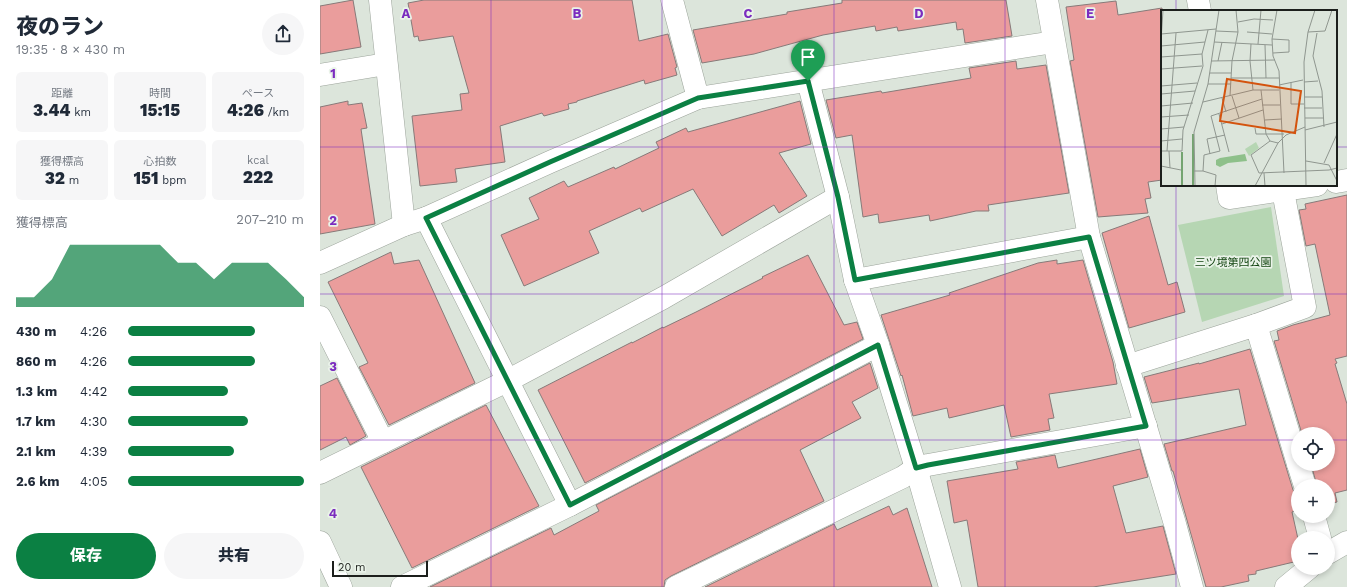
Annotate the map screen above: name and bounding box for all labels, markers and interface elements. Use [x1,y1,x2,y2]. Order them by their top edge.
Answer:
text: A [402,6,411,21]
text: B [573,6,582,21]
text: C [744,6,753,21]
text: D [914,6,924,21]
text: E [1086,6,1094,21]
inset map [1161,10,1337,186]
button: share [262,13,304,55]
text: 夜のラン [16,14,104,39]
pin [791,40,825,81]
text: 19:35 · 8 × 430 m [16,42,125,57]
icon: arrive [797,46,819,68]
text: 1 [330,66,336,81]
text: 距離 [51,87,73,100]
text: 時間 [149,87,171,100]
text: ペース [242,87,274,100]
text: 3.44 [33,100,71,120]
text: 15:15 [140,100,180,120]
text: 4:26 [227,100,264,120]
text: km [71,106,91,119]
text: /km [264,106,289,119]
text: kcal [247,154,269,167]
text: 獲得標高 [40,155,84,168]
text: 心拍数 [144,155,177,168]
text: 222 [243,167,273,187]
text: 32 [45,168,65,188]
text: 151 [133,168,159,188]
text: m [65,174,79,187]
text: bpm [159,174,187,187]
text: 207–210 m [236,212,304,227]
text: 2 [329,213,337,228]
text: 獲得標高 [16,215,68,230]
park label: 三ツ境第四公園 [1195,256,1272,269]
text: 430 m [16,324,56,339]
text: 4:26 [80,324,107,339]
text: 860 m [16,354,56,369]
text: 4:26 [80,354,107,369]
text: 3 [329,359,337,374]
text: 1.3 km [16,384,57,399]
text: 4:42 [80,384,107,399]
text: 1.7 km [16,414,56,429]
text: 4:30 [80,414,107,429]
map controls [1291,427,1335,575]
button: locate [1291,427,1335,471]
text: 2.1 km [16,444,56,459]
text: 4:39 [80,444,107,459]
text: 2.6 km [16,474,60,489]
text: 4:05 [80,474,107,489]
button: + [1291,479,1335,523]
text: 4 [329,506,338,521]
button: − [1291,531,1335,575]
button: 保存 [16,533,156,579]
button: 共有 [164,533,304,579]
scale bar [332,559,428,578]
text: 20 m [338,561,366,574]

